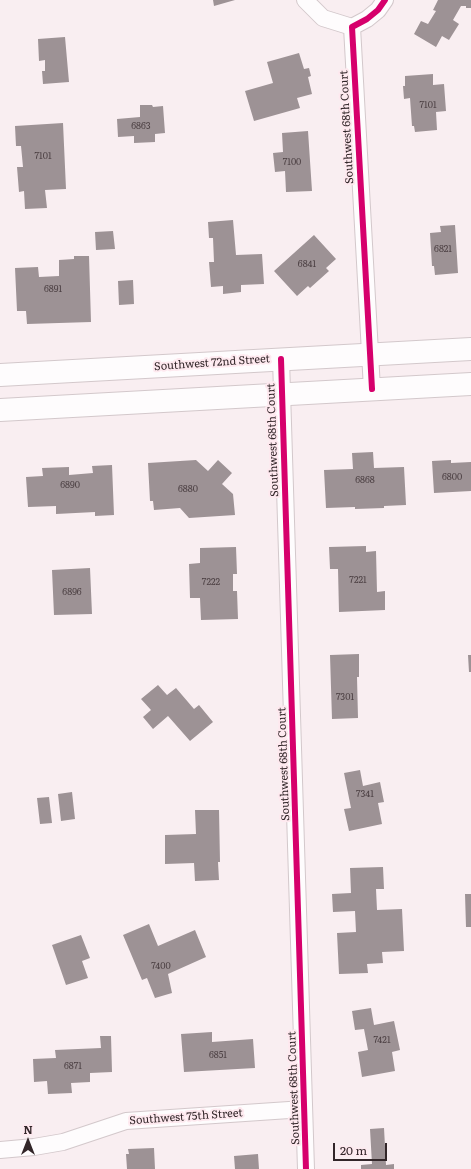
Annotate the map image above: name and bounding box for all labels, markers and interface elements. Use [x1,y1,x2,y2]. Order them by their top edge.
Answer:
street label: Southwest 68th Court [337,70,357,184]
house number: 7101 [419,100,437,110]
house number: 6863 [131,121,151,131]
house number: 7101 [34,151,52,161]
house number: 7100 [283,157,301,167]
house number: 6821 [434,244,452,254]
house number: 6841 [298,259,316,269]
house number: 6891 [44,284,62,294]
street label: Southwest 72nd Street [154,352,270,374]
street label: Southwest 68th Court [264,383,282,497]
house number: 6800 [442,472,462,482]
house number: 6868 [355,475,375,485]
house number: 6890 [60,480,80,490]
house number: 6880 [178,484,198,494]
house number: 7221 [349,575,367,585]
house number: 7222 [202,577,220,587]
house number: 6896 [62,587,82,597]
house number: 7301 [336,692,354,702]
street label: Southwest 68th Court [275,707,293,821]
house number: 7341 [356,789,374,799]
house number: 7400 [151,961,171,971]
street label: Southwest 68th Court [285,1031,303,1145]
house number: 7421 [373,1035,391,1045]
house number: 6851 [209,1050,227,1060]
house number: 6871 [64,1061,82,1071]
street label: Southwest 75th Street [129,1106,243,1128]
north arrow [8,1121,48,1161]
text: N [23,1121,33,1137]
scale bar [335,1135,389,1161]
text: 20 m [340,1141,367,1159]

